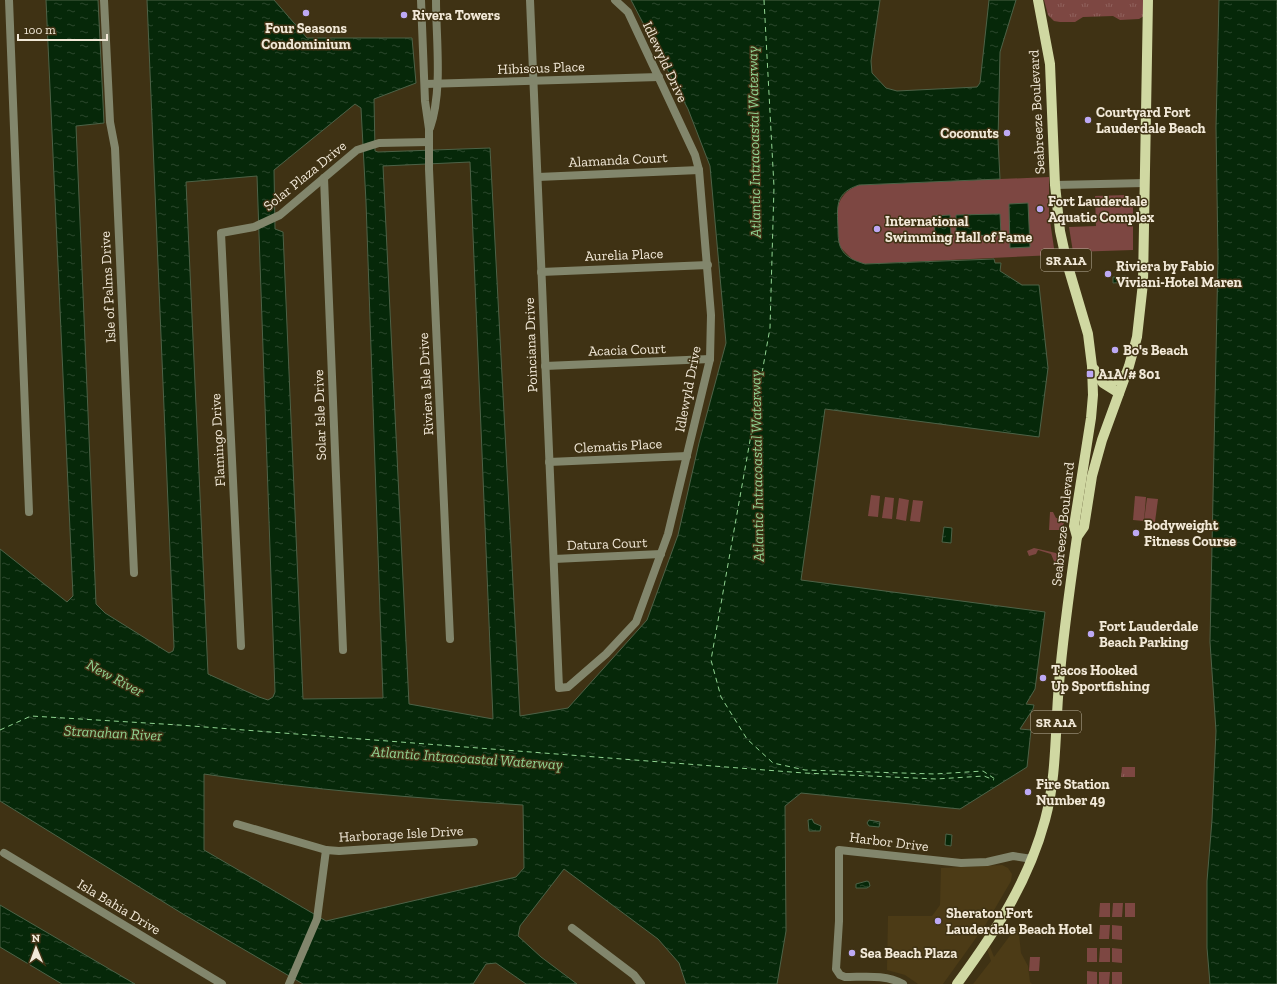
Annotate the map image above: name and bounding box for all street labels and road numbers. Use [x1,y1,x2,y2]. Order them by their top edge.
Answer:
street label: Idlewyld Drive [639,19,691,106]
street label: Seabreeze Boulevard [1025,49,1049,175]
street label: Hibiscus Place [497,58,585,78]
street label: Solar Plaza Drive [260,137,350,215]
street label: Alamanda Court [568,149,669,171]
street label: Isle of Palms Drive [97,230,119,343]
street label: Aurelia Place [585,245,664,265]
road number: SR A1A [1041,249,1091,271]
street label: Poinciana Drive [521,297,541,393]
street label: Riviera Isle Drive [415,332,437,436]
street label: Acacia Court [588,340,667,360]
street label: Idlewyld Drive [671,344,705,433]
street label: Solar Isle Drive [310,369,330,461]
street label: Flamingo Drive [207,393,229,487]
street label: Clematis Place [574,435,663,457]
street label: Seabreeze Boulevard [1048,461,1078,587]
street label: Datura Court [566,534,648,554]
road number: SR A1A [1031,711,1081,733]
street label: Harborage Isle Drive [338,822,464,846]
street label: Harbor Drive [848,829,930,855]
street label: Isla Bahia Drive [74,875,164,939]

